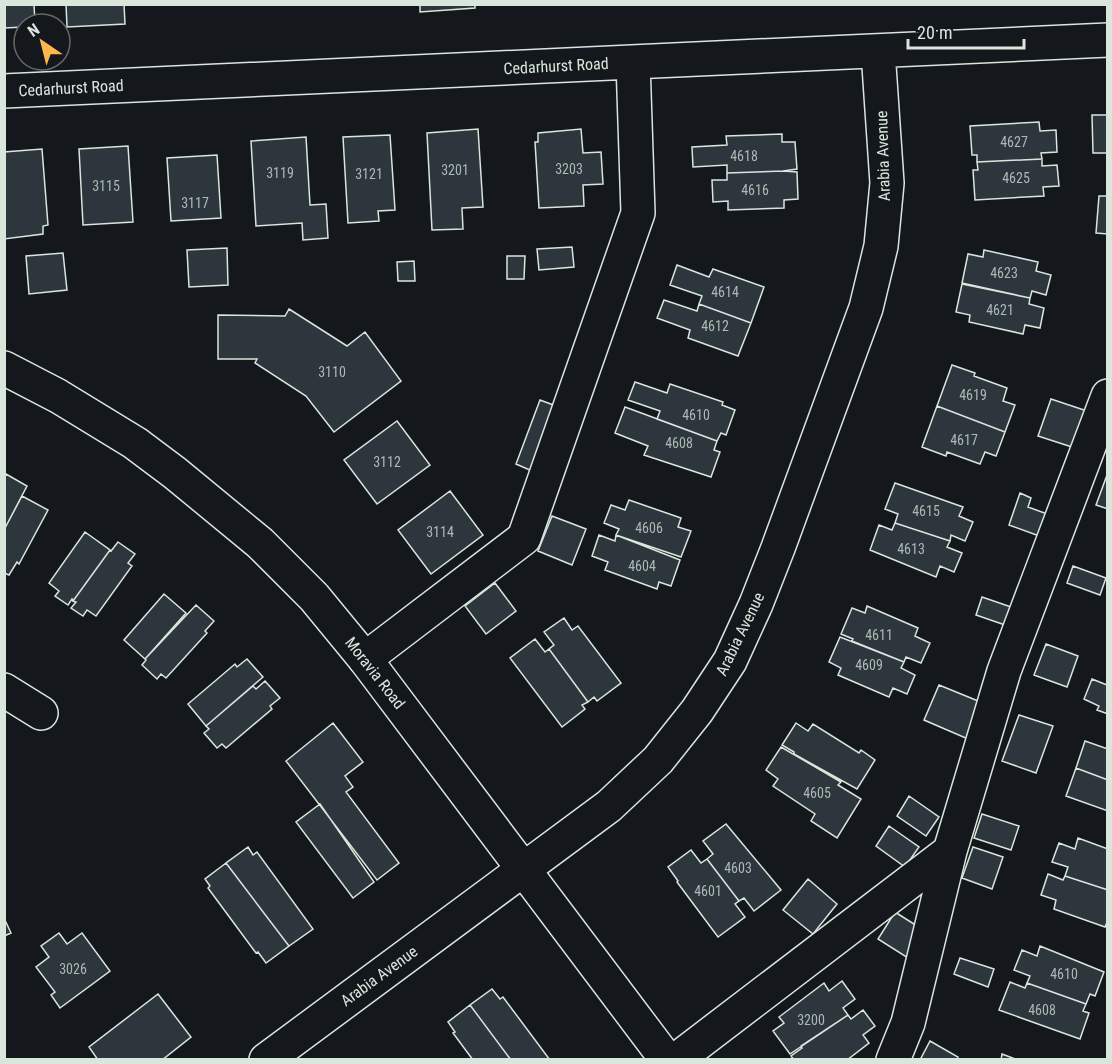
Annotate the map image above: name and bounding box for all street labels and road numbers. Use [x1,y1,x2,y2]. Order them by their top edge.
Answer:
street label: Cedarhurst Road [503,54,609,78]
street label: Cedarhurst Road [18,76,124,100]
street label: Arabia Avenue [872,110,894,202]
street label: Arabia Avenue [712,589,768,679]
street label: Moravia Road [341,633,409,713]
street label: Arabia Avenue [337,942,421,1010]

